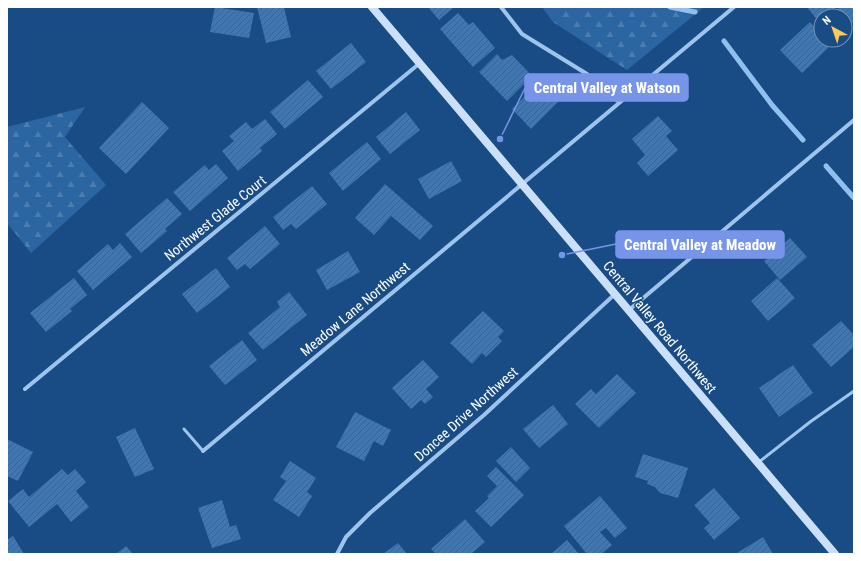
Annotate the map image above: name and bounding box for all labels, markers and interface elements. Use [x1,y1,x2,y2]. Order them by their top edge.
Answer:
north arrow [813,8,853,48]
text: N [820,13,834,28]
callout: Central Valley at Watson [525,74,688,101]
text: Central Valley at Watson [534,79,680,97]
street label: Northwest Glade Court [161,172,269,264]
callout: Central Valley at Meadow [616,231,784,258]
text: Central Valley at Meadow [624,236,777,254]
street label: Central Valley Road Northwest [600,258,720,396]
street label: Meadow Lane Northwest [297,259,413,359]
street label: Doncee Drive Northwest [411,364,521,464]

